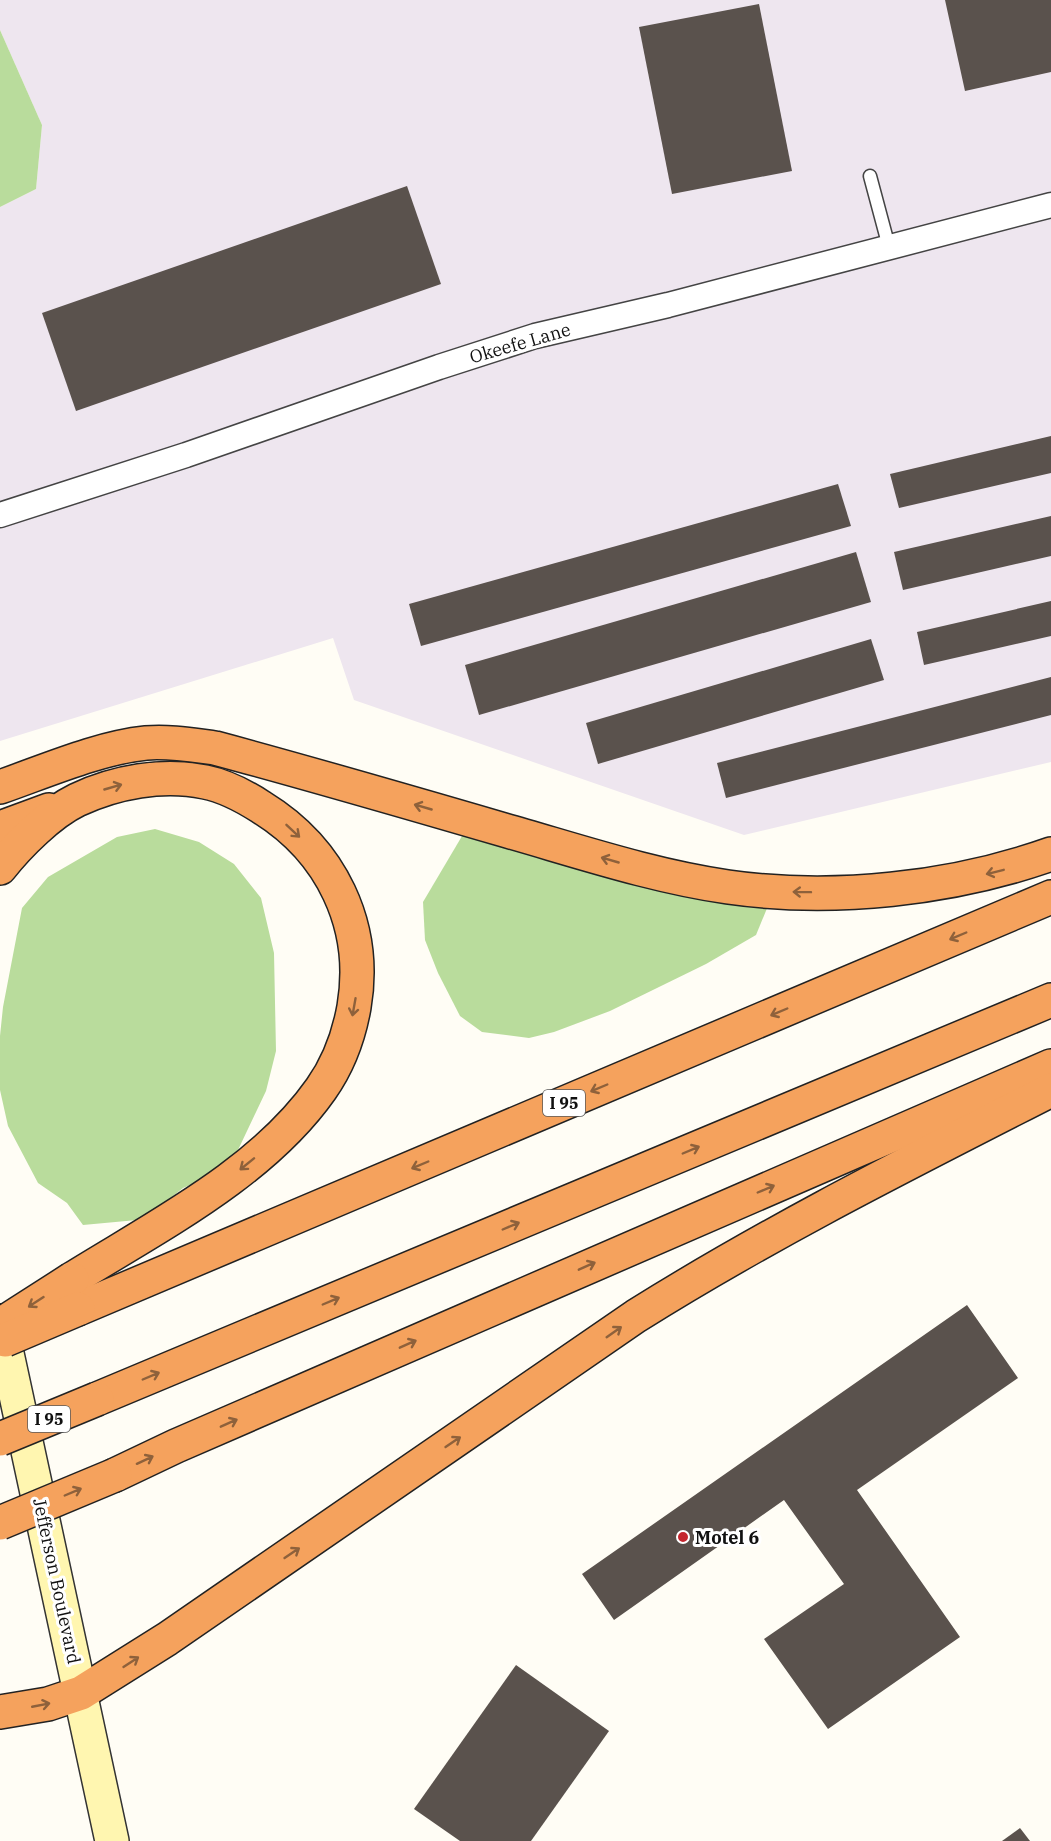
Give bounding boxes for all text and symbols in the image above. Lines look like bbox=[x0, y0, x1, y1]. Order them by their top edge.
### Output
street label: Okeefe Lane bbox=[467, 318, 573, 368]
one-way arrow bbox=[104, 781, 123, 792]
one-way arrow bbox=[413, 801, 432, 812]
one-way arrow bbox=[286, 824, 301, 838]
one-way arrow bbox=[601, 854, 620, 865]
one-way arrow bbox=[986, 867, 1005, 879]
one-way arrow bbox=[792, 887, 812, 898]
one-way arrow bbox=[950, 931, 968, 943]
one-way arrow bbox=[348, 997, 359, 1017]
one-way arrow bbox=[770, 1008, 788, 1019]
one-way arrow bbox=[591, 1083, 609, 1095]
road number: I 95 bbox=[543, 1090, 585, 1116]
one-way arrow bbox=[681, 1144, 700, 1155]
one-way arrow bbox=[239, 1158, 255, 1171]
one-way arrow bbox=[411, 1159, 429, 1171]
one-way arrow bbox=[756, 1183, 774, 1194]
one-way arrow bbox=[502, 1220, 520, 1231]
one-way arrow bbox=[577, 1260, 595, 1272]
one-way arrow bbox=[322, 1295, 340, 1306]
one-way arrow bbox=[28, 1296, 45, 1308]
one-way arrow bbox=[605, 1326, 621, 1338]
one-way arrow bbox=[399, 1338, 417, 1349]
one-way arrow bbox=[142, 1370, 160, 1381]
road number: I 95 bbox=[28, 1406, 70, 1432]
one-way arrow bbox=[220, 1416, 238, 1428]
one-way arrow bbox=[444, 1436, 461, 1448]
one-way arrow bbox=[136, 1454, 154, 1466]
one-way arrow bbox=[64, 1486, 82, 1497]
street label: Jefferson Boulevard bbox=[28, 1496, 86, 1666]
place label: Motel 6 bbox=[695, 1526, 760, 1549]
marker: Motel 6 bbox=[676, 1530, 690, 1544]
one-way arrow bbox=[284, 1547, 300, 1559]
one-way arrow bbox=[122, 1656, 139, 1668]
one-way arrow bbox=[31, 1699, 51, 1710]

